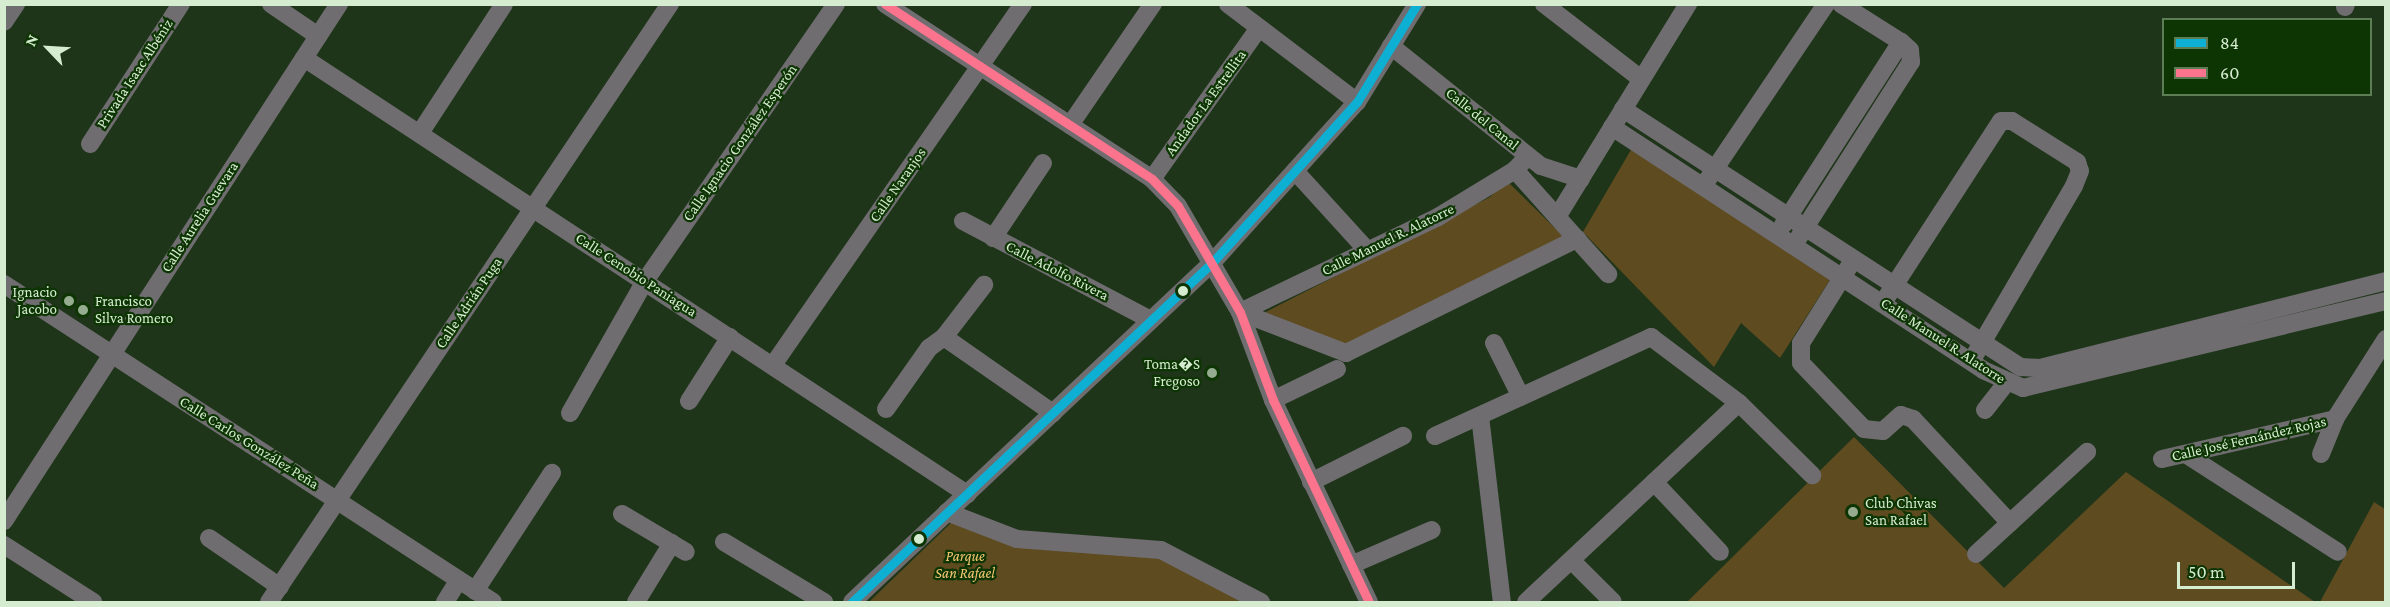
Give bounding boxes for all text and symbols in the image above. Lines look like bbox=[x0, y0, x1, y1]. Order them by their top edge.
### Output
street label: Privada Isaac Albéniz bbox=[93, 16, 177, 132]
north arrow bbox=[18, 18, 78, 78]
legend bbox=[2162, 18, 2372, 96]
text: N bbox=[21, 32, 41, 49]
text: 84 bbox=[2220, 33, 2239, 53]
street label: Andador La Estrellita bbox=[1162, 47, 1250, 159]
street label: Calle Ignacio González Esperón bbox=[679, 61, 801, 225]
text: 60 bbox=[2220, 63, 2239, 83]
street label: Calle del Canal bbox=[1442, 84, 1522, 154]
street label: Calle Naranjos bbox=[866, 144, 930, 226]
street label: Calle Aurelia Guevara bbox=[158, 158, 242, 276]
street label: Calle Manuel R. Alatorre bbox=[1319, 200, 1457, 280]
street label: Calle Cenobio Paniagua bbox=[572, 229, 700, 321]
street label: Calle Adolfo Rivera bbox=[1003, 237, 1111, 305]
street label: Calle Adrián Puga bbox=[432, 254, 506, 352]
place label: Ignacio Jacobo bbox=[13, 283, 57, 318]
unlabelled marker bbox=[1177, 285, 1189, 297]
place label: Francisco Silva Romero bbox=[95, 292, 173, 327]
marker: Ignacio Jacobo bbox=[62, 294, 76, 308]
street label: Calle Manuel R. Alatorre bbox=[1877, 294, 2009, 388]
marker: Francisco Silva Romero bbox=[76, 303, 90, 317]
place label: Toma�S Fregoso bbox=[1144, 355, 1200, 390]
marker: Toma�S Fregoso bbox=[1205, 366, 1219, 380]
street label: Calle Carlos González Peña bbox=[176, 393, 322, 493]
street label: Calle José Fernández Rojas bbox=[2170, 412, 2328, 466]
place label: Club Chivas San Rafael bbox=[1865, 494, 1937, 529]
marker: Club Chivas San Rafael bbox=[1846, 505, 1860, 519]
unlabelled marker bbox=[913, 533, 925, 545]
park label: Parque San Rafael bbox=[935, 547, 995, 582]
scale bar bbox=[2180, 550, 2298, 588]
text: 50 m bbox=[2188, 562, 2225, 582]

